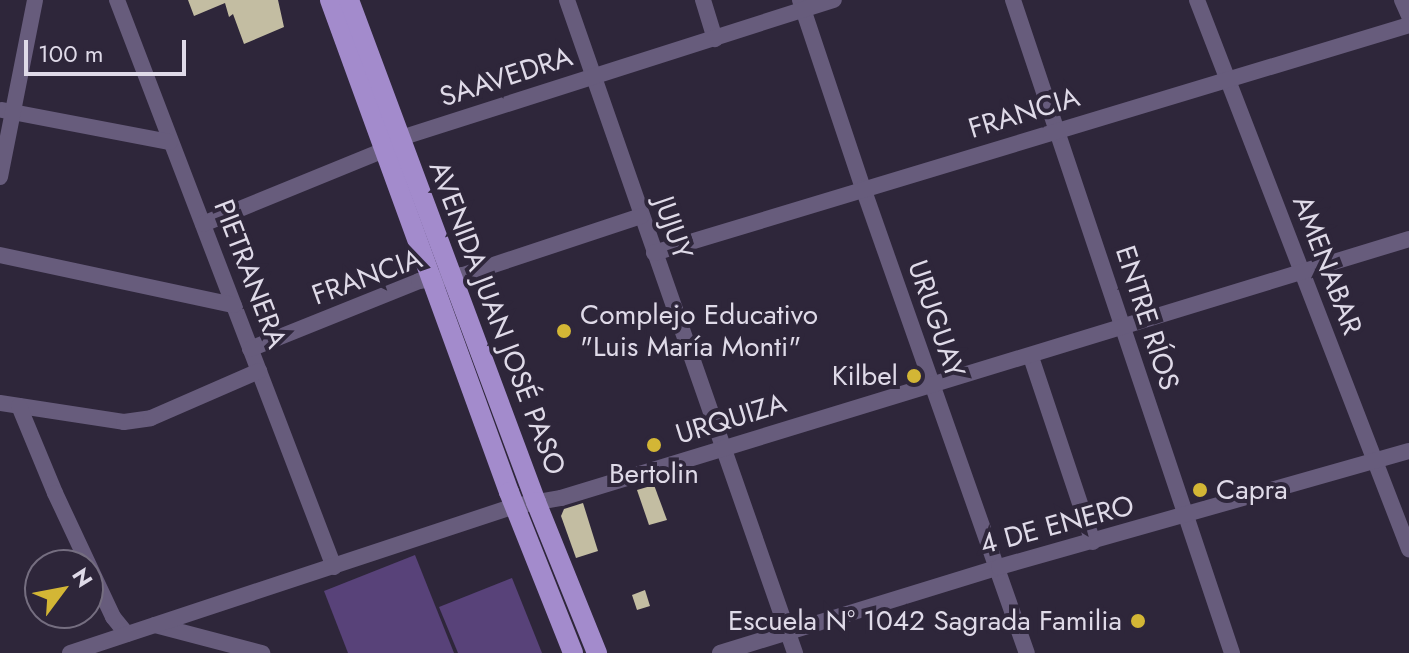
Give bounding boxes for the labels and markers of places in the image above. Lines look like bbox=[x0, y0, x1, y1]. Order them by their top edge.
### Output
place label: Complejo Educativo "Luis María Monti" bbox=[580, 298, 818, 364]
marker: Complejo Educativo "Luis María Monti" bbox=[555, 322, 573, 340]
place label: Kilbel bbox=[832, 359, 898, 393]
marker: Kilbel bbox=[905, 367, 923, 385]
marker: Bertolin bbox=[645, 436, 663, 454]
place label: Bertolin bbox=[609, 457, 699, 491]
place label: Capra bbox=[1216, 473, 1288, 507]
marker: Capra bbox=[1191, 481, 1209, 499]
place label: Escuela Nº 1042 Sagrada Familia bbox=[728, 604, 1122, 638]
marker: Escuela Nº 1042 Sagrada Familia bbox=[1129, 612, 1147, 630]

